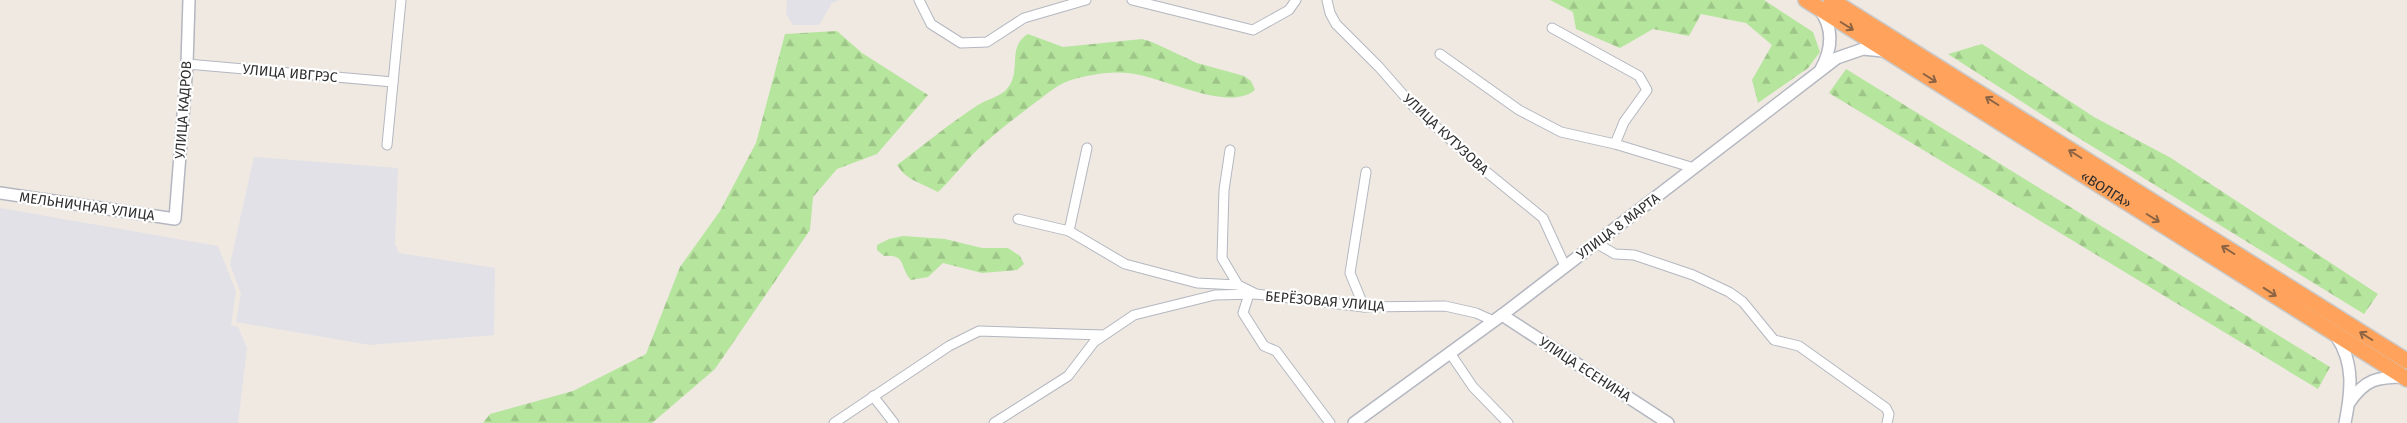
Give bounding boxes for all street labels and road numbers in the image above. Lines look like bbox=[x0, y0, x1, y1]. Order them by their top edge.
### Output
street label: УЛИЦА КАДРОВ bbox=[172, 60, 195, 160]
street label: УЛИЦА ИВГРЭС bbox=[242, 61, 338, 86]
street label: УЛИЦА КУТУЗОВА bbox=[1399, 90, 1492, 178]
street label: «ВОЛГА» bbox=[2077, 167, 2135, 212]
street label: МЕЛЬНИЧНАЯ УЛИЦА bbox=[18, 189, 156, 224]
street label: УЛИЦА 8 МАРТА bbox=[1573, 190, 1663, 263]
street label: БЕРЁЗОВАЯ УЛИЦА bbox=[1264, 288, 1385, 315]
street label: УЛИЦА ЕСЕНИНА bbox=[1536, 333, 1634, 406]

